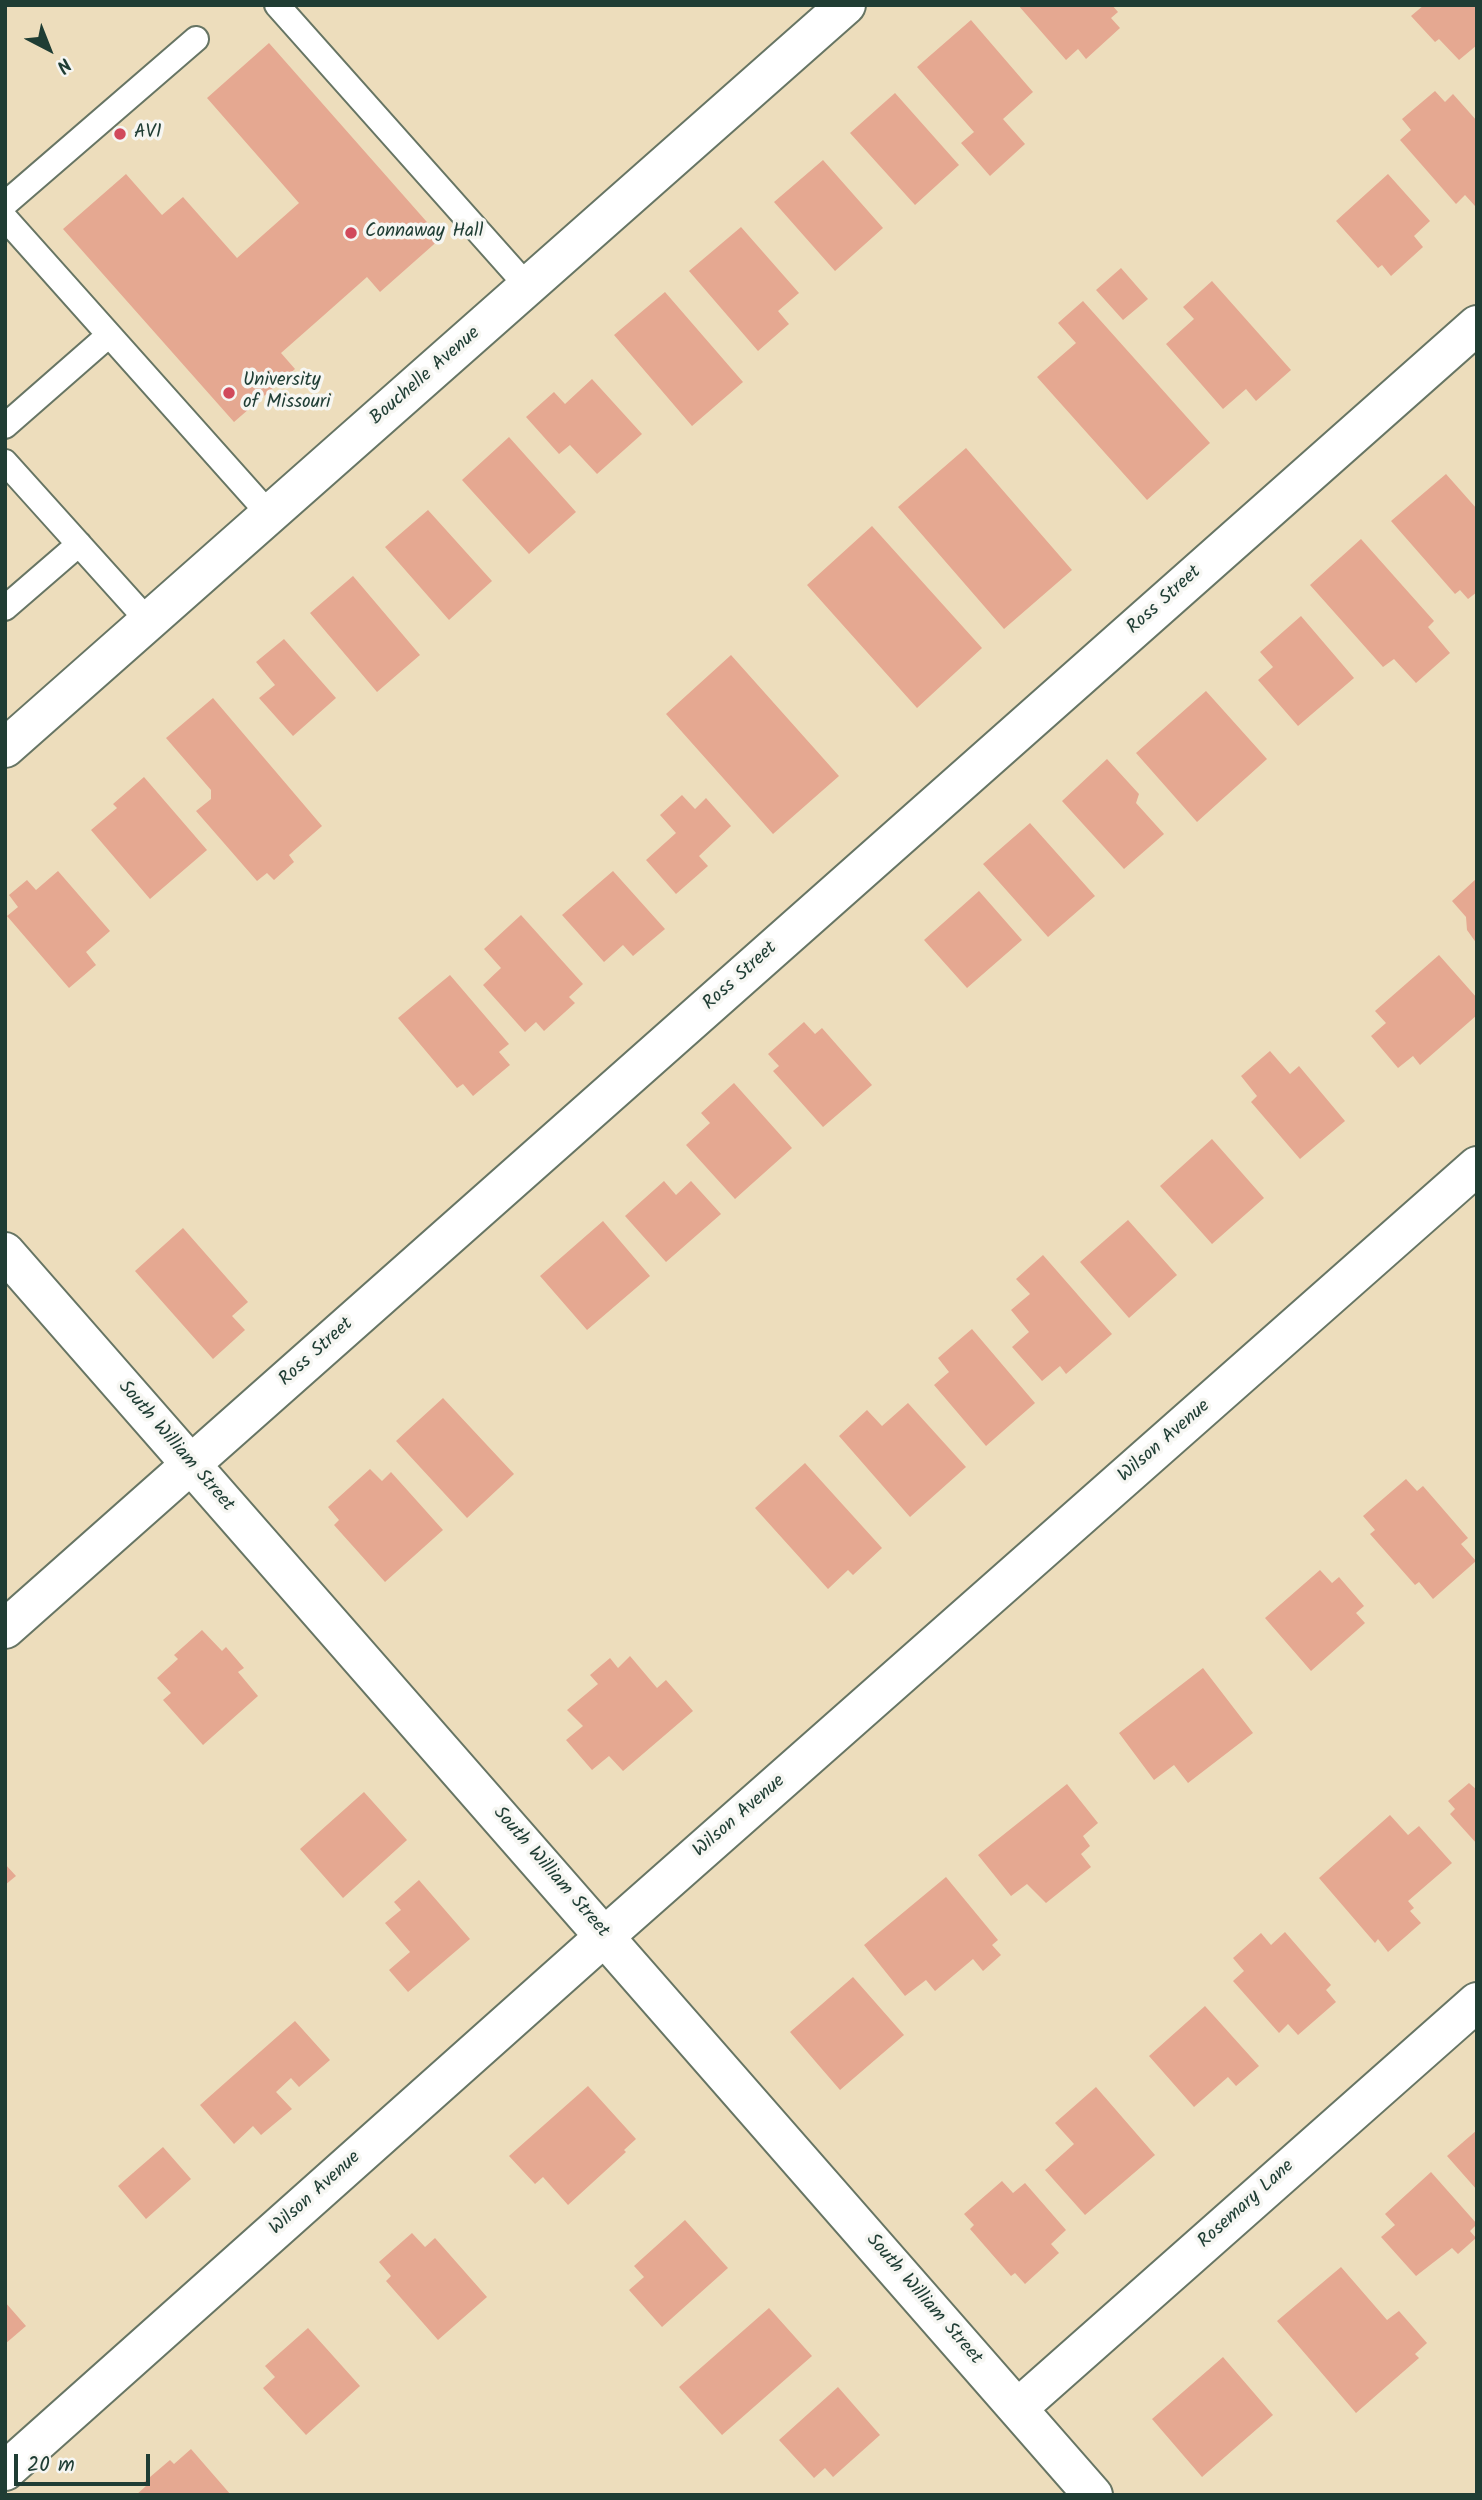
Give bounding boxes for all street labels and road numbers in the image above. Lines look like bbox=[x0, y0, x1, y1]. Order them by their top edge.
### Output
street label: Bouchelle Avenue bbox=[366, 323, 486, 431]
street label: Ross Street bbox=[1123, 562, 1207, 640]
street label: Ross Street bbox=[699, 938, 783, 1016]
street label: Ross Street bbox=[275, 1314, 359, 1392]
street label: South William Street bbox=[112, 1377, 238, 1517]
street label: Wilson Avenue bbox=[1114, 1396, 1216, 1488]
street label: Wilson Avenue bbox=[689, 1771, 791, 1863]
street label: South William Street bbox=[487, 1803, 613, 1943]
street label: Wilson Avenue bbox=[266, 2147, 366, 2241]
street label: Rosemary Lane bbox=[1194, 2156, 1300, 2254]
street label: South William Street bbox=[860, 2230, 986, 2370]

